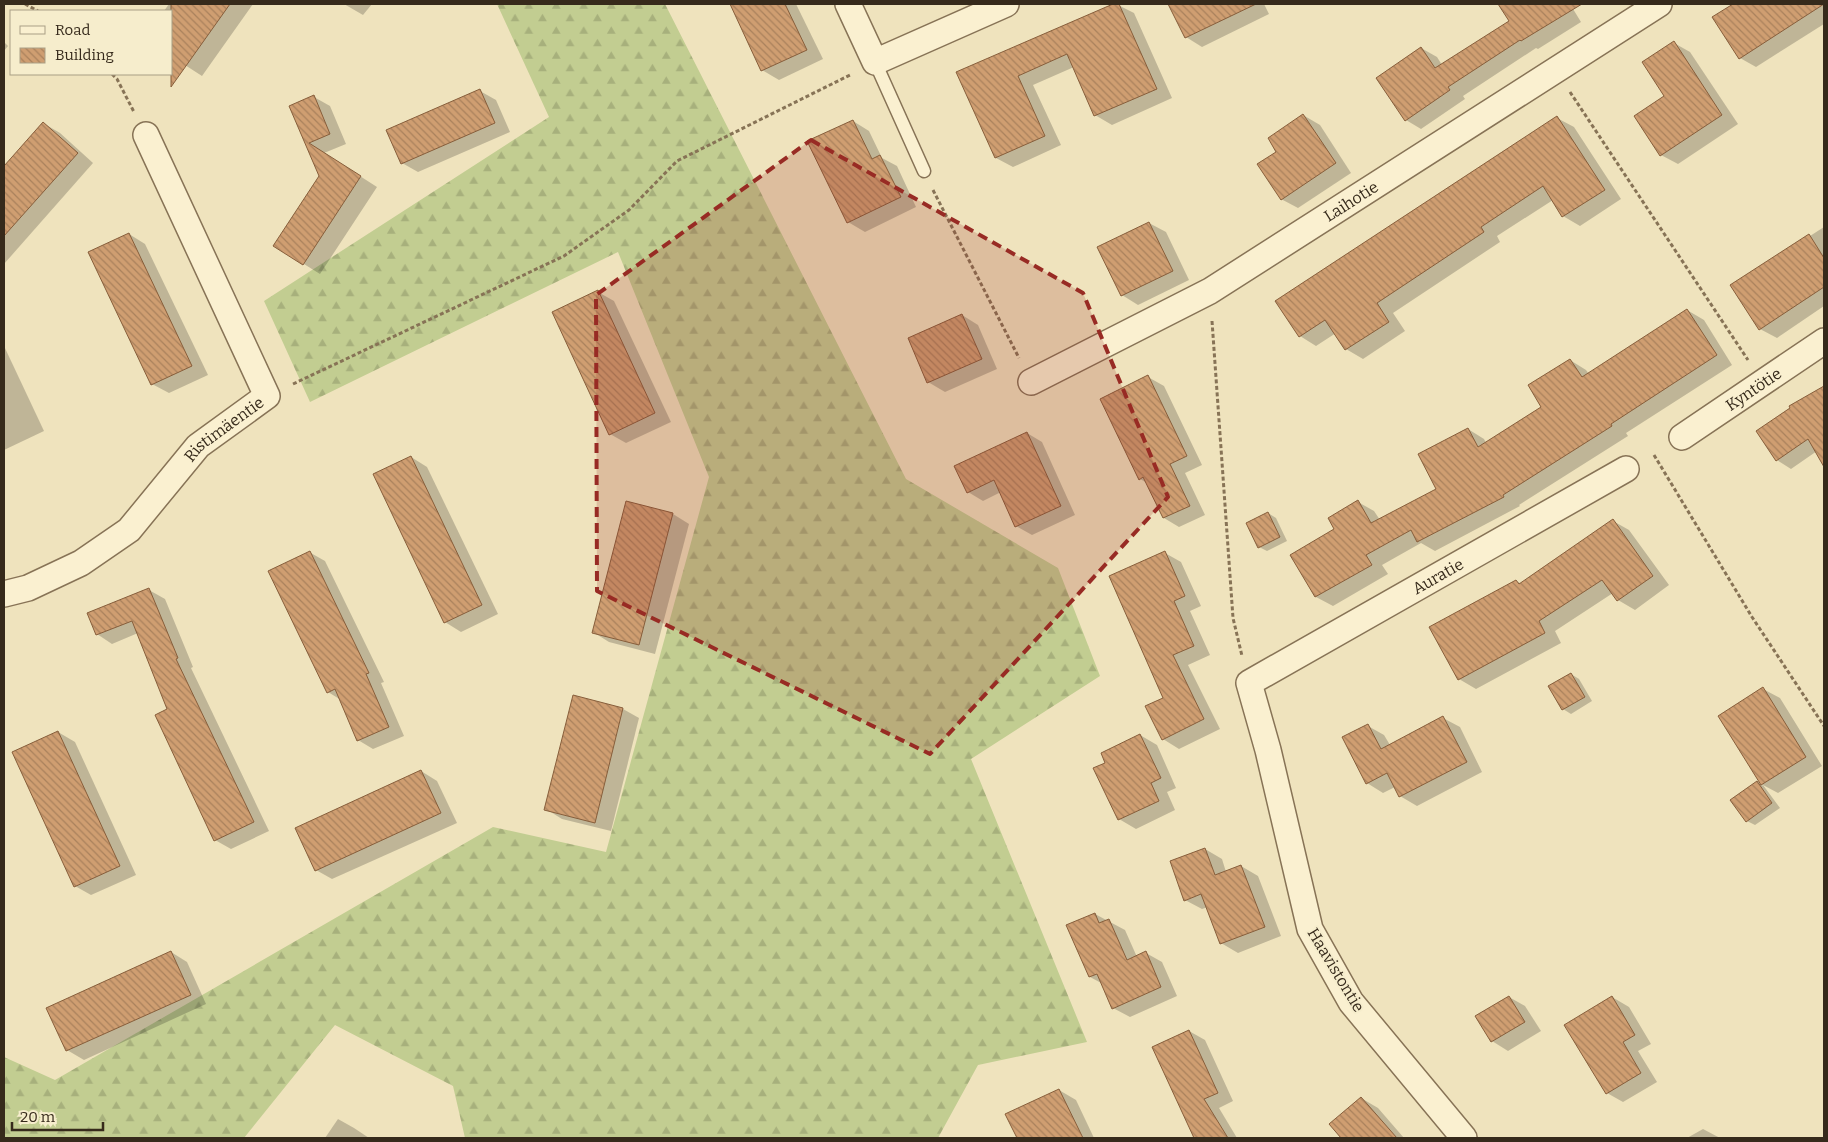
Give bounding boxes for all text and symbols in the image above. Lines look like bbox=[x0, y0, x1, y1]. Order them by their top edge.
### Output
legend bbox=[10, 10, 172, 75]
text: Road bbox=[55, 21, 90, 39]
text: Building bbox=[55, 46, 114, 64]
street label: Laihotie bbox=[1320, 177, 1382, 225]
street label: Kyntötie bbox=[1722, 363, 1785, 414]
street label: Ristimäentie bbox=[180, 392, 267, 465]
street label: Auratie bbox=[1409, 554, 1466, 598]
street label: Haavistontie bbox=[1304, 925, 1368, 1015]
scale bar bbox=[12, 1100, 104, 1132]
text: 20 m bbox=[20, 1108, 56, 1126]

